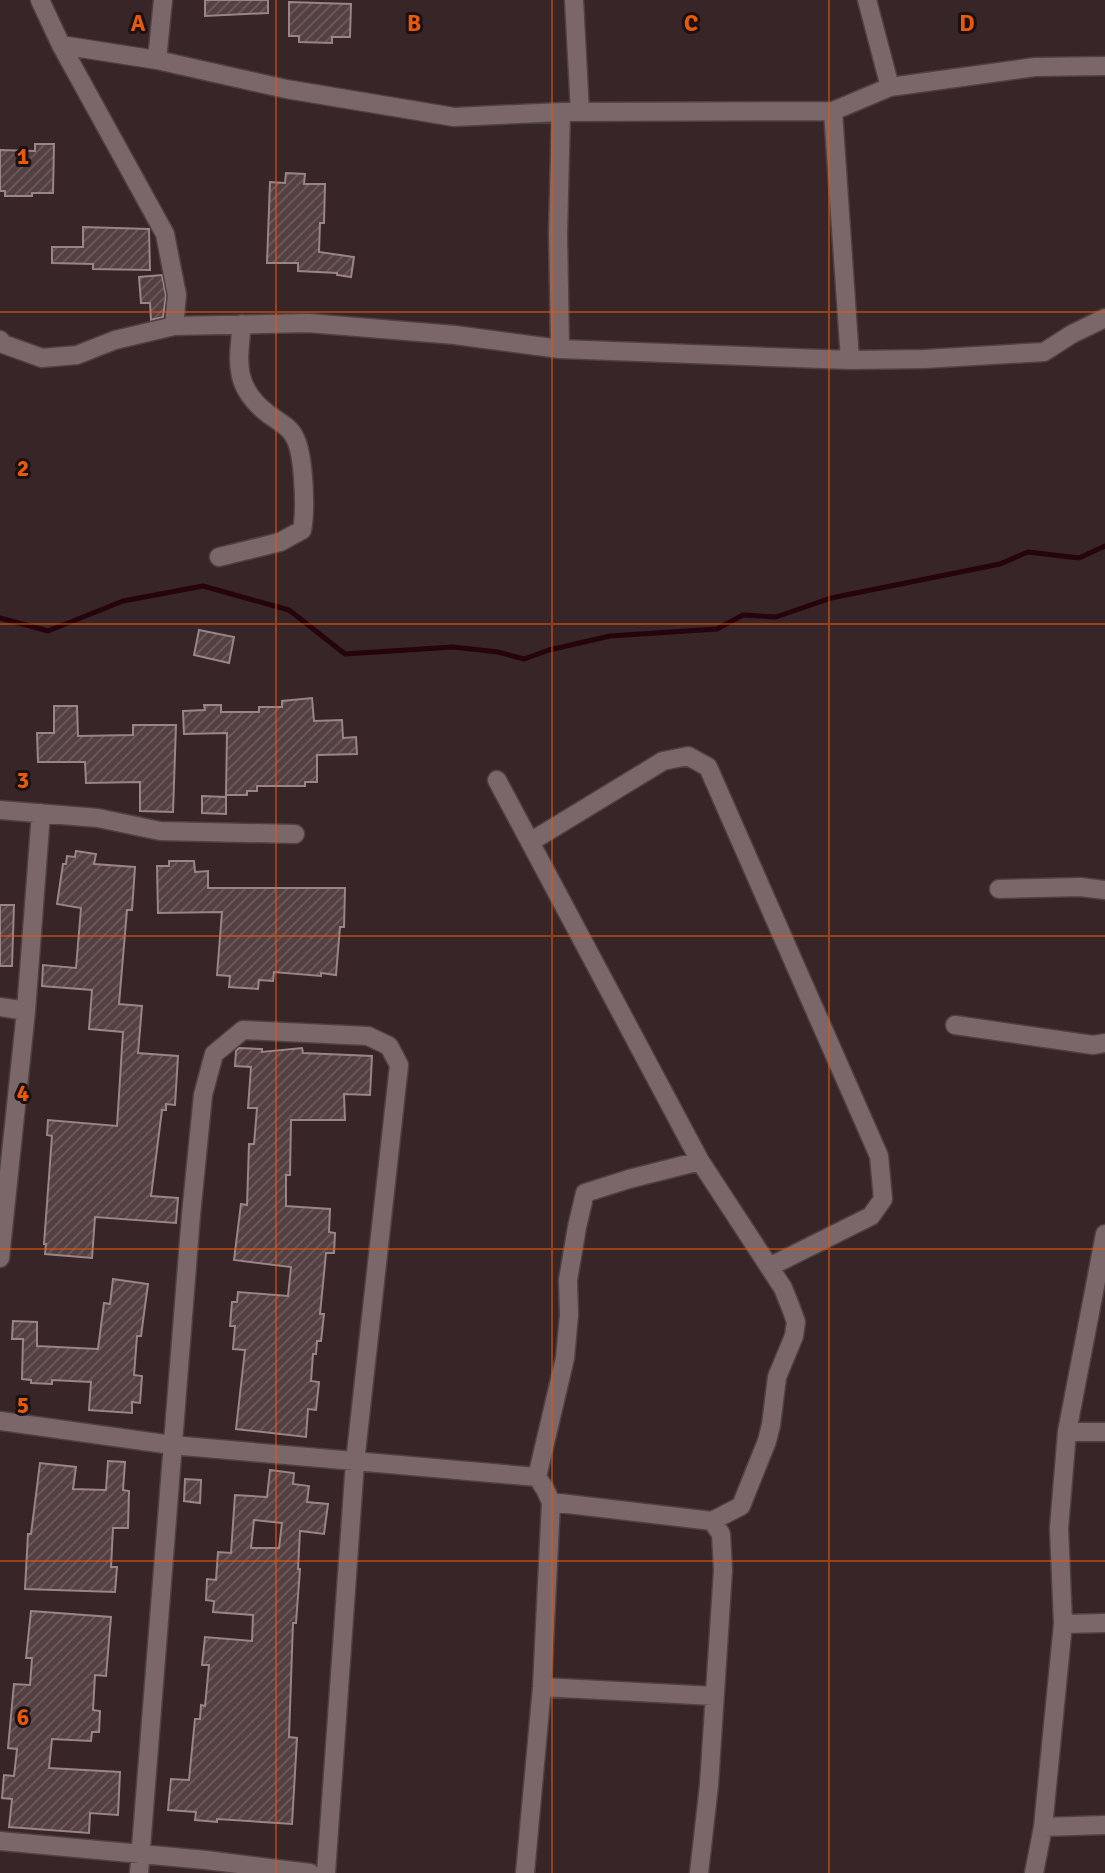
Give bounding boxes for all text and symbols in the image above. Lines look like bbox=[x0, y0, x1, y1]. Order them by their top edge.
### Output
text: A bbox=[131, 9, 146, 38]
text: B bbox=[407, 9, 421, 38]
text: C bbox=[684, 9, 698, 38]
text: D bbox=[959, 9, 975, 38]
text: 1 bbox=[17, 142, 29, 171]
text: 2 bbox=[17, 454, 29, 483]
text: 3 bbox=[17, 766, 29, 795]
text: 4 bbox=[17, 1079, 29, 1108]
text: 5 bbox=[17, 1391, 29, 1420]
text: 6 bbox=[17, 1703, 29, 1732]

